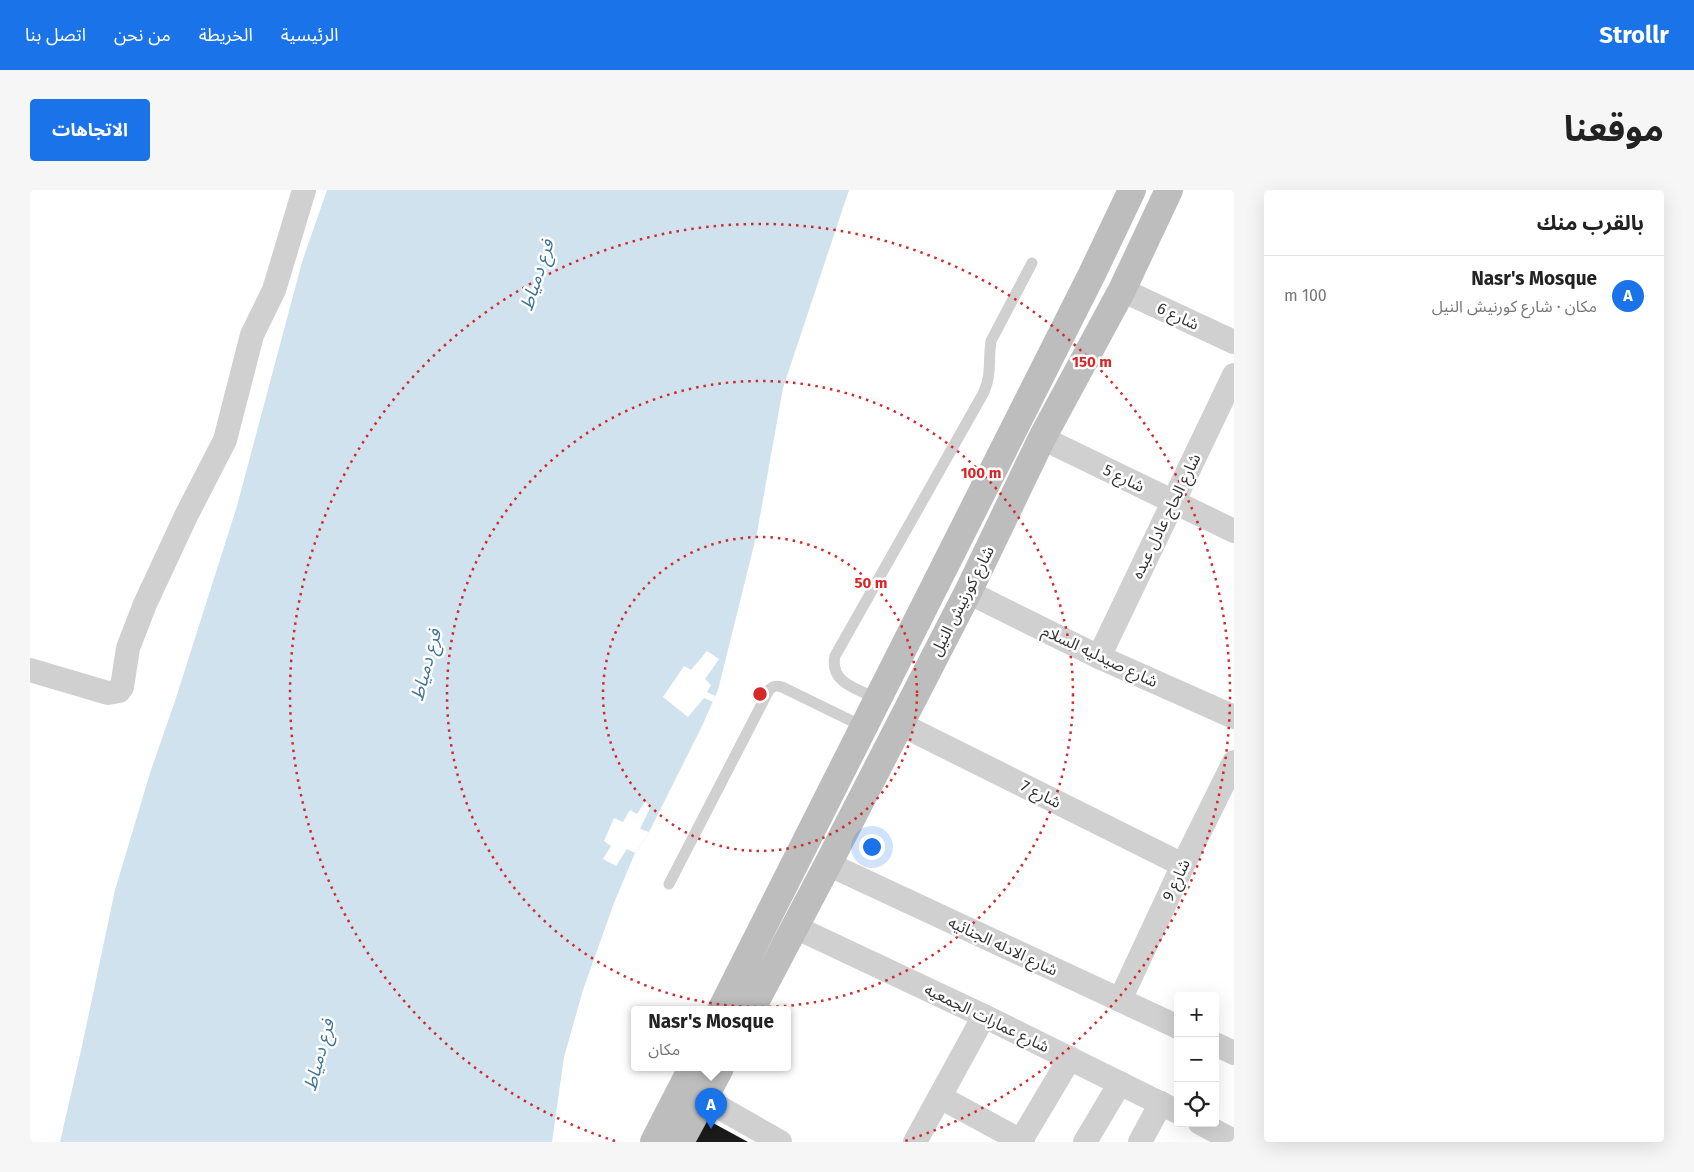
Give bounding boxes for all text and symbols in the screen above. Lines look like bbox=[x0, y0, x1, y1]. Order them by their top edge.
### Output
text: Strollr bbox=[1599, 21, 1669, 49]
text: اتصل بنا bbox=[25, 24, 86, 46]
text: من نحن bbox=[114, 24, 171, 46]
text: الخريطة bbox=[199, 24, 253, 46]
text: الرئيسية bbox=[281, 24, 339, 46]
button: الاتجاهات bbox=[30, 99, 150, 161]
text: موقعنا bbox=[1564, 108, 1664, 150]
text: بالقرب منك bbox=[1537, 210, 1644, 236]
water label: فرع دمياط bbox=[515, 236, 562, 314]
text: Nasr's Mosque bbox=[1471, 267, 1597, 290]
text: 100 m bbox=[1284, 286, 1327, 305]
text: A bbox=[1623, 286, 1633, 305]
text: مكان · شارع كورنيش النيل bbox=[1432, 297, 1597, 316]
street label: شارع 6 bbox=[1153, 298, 1202, 337]
text: 150 m bbox=[1072, 353, 1112, 371]
street label: شارع الحاج عادل عبده bbox=[1127, 450, 1207, 583]
street label: شارع 5 bbox=[1099, 460, 1148, 499]
text: 100 m bbox=[961, 464, 1001, 482]
street label: شارع كورنيش النيل bbox=[926, 543, 1001, 661]
text: 50 m bbox=[854, 574, 888, 592]
street label: شارع صيدليه السلام bbox=[1038, 621, 1161, 694]
water label: فرع دمياط bbox=[406, 626, 449, 704]
centre of rings bbox=[751, 685, 769, 703]
street label: شارع 7 bbox=[1016, 776, 1064, 815]
your location bbox=[859, 834, 885, 860]
street label: شارع 9 bbox=[1158, 856, 1197, 905]
street label: شارع الادله الجنائيه bbox=[944, 912, 1061, 982]
street label: شارع عمارات الجمعيه bbox=[920, 980, 1052, 1059]
map controls bbox=[1174, 992, 1219, 1127]
button: + bbox=[1174, 992, 1219, 1037]
popup bbox=[631, 1006, 791, 1071]
text: Nasr's Mosque bbox=[648, 1010, 774, 1033]
water label: فرع دمياط bbox=[299, 1016, 342, 1094]
button: − bbox=[1174, 1037, 1219, 1082]
text: مكان bbox=[648, 1040, 680, 1059]
button: locate bbox=[1174, 1082, 1219, 1127]
pin: A bbox=[695, 1088, 727, 1129]

